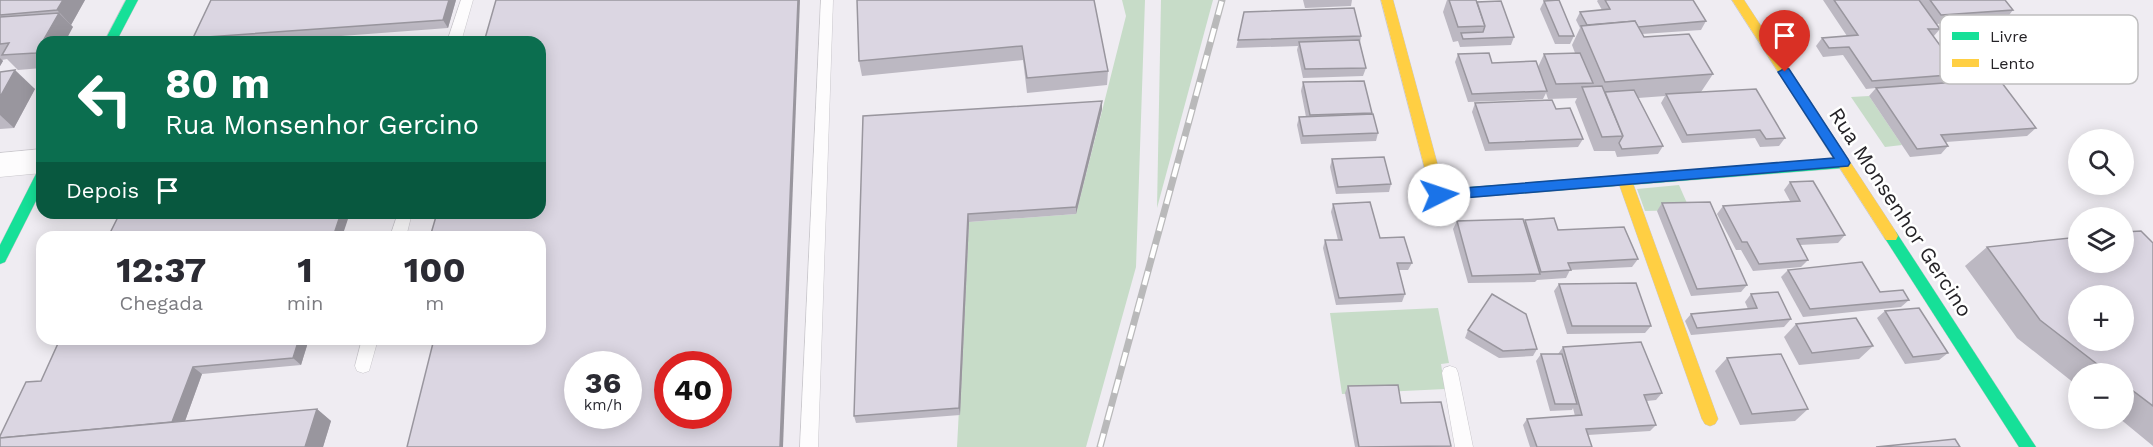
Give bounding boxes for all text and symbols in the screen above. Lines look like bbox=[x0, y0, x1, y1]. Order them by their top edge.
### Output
pin bbox=[1759, 10, 1810, 72]
legend bbox=[1940, 15, 2138, 84]
icon: arrive bbox=[1768, 19, 1801, 52]
text: Livre bbox=[1990, 27, 2028, 46]
text: Lento bbox=[1990, 54, 2035, 73]
text: 80 m bbox=[165, 59, 270, 108]
icon: left bbox=[66, 60, 144, 138]
street label: Rua Monsenhor Gercino bbox=[1824, 103, 1978, 321]
text: Rua Monsenhor Gercino bbox=[165, 109, 479, 141]
map controls bbox=[2068, 129, 2134, 429]
button: search bbox=[2068, 129, 2134, 195]
position arrow bbox=[1407, 163, 1471, 227]
icon: arrive bbox=[151, 174, 184, 207]
text: Depois bbox=[66, 178, 139, 203]
button: layers bbox=[2068, 207, 2134, 273]
text: 12:37 bbox=[116, 249, 206, 291]
text: 1 bbox=[297, 249, 313, 291]
text: 100 bbox=[404, 249, 466, 291]
button: + bbox=[2068, 285, 2134, 351]
text: Chegada bbox=[120, 291, 203, 315]
text: min bbox=[287, 291, 323, 315]
text: m bbox=[425, 291, 444, 315]
speed limit sign: 40 bbox=[654, 351, 732, 429]
button: − bbox=[2068, 363, 2134, 429]
text: 36 bbox=[585, 365, 621, 400]
text: km/h bbox=[584, 396, 622, 414]

